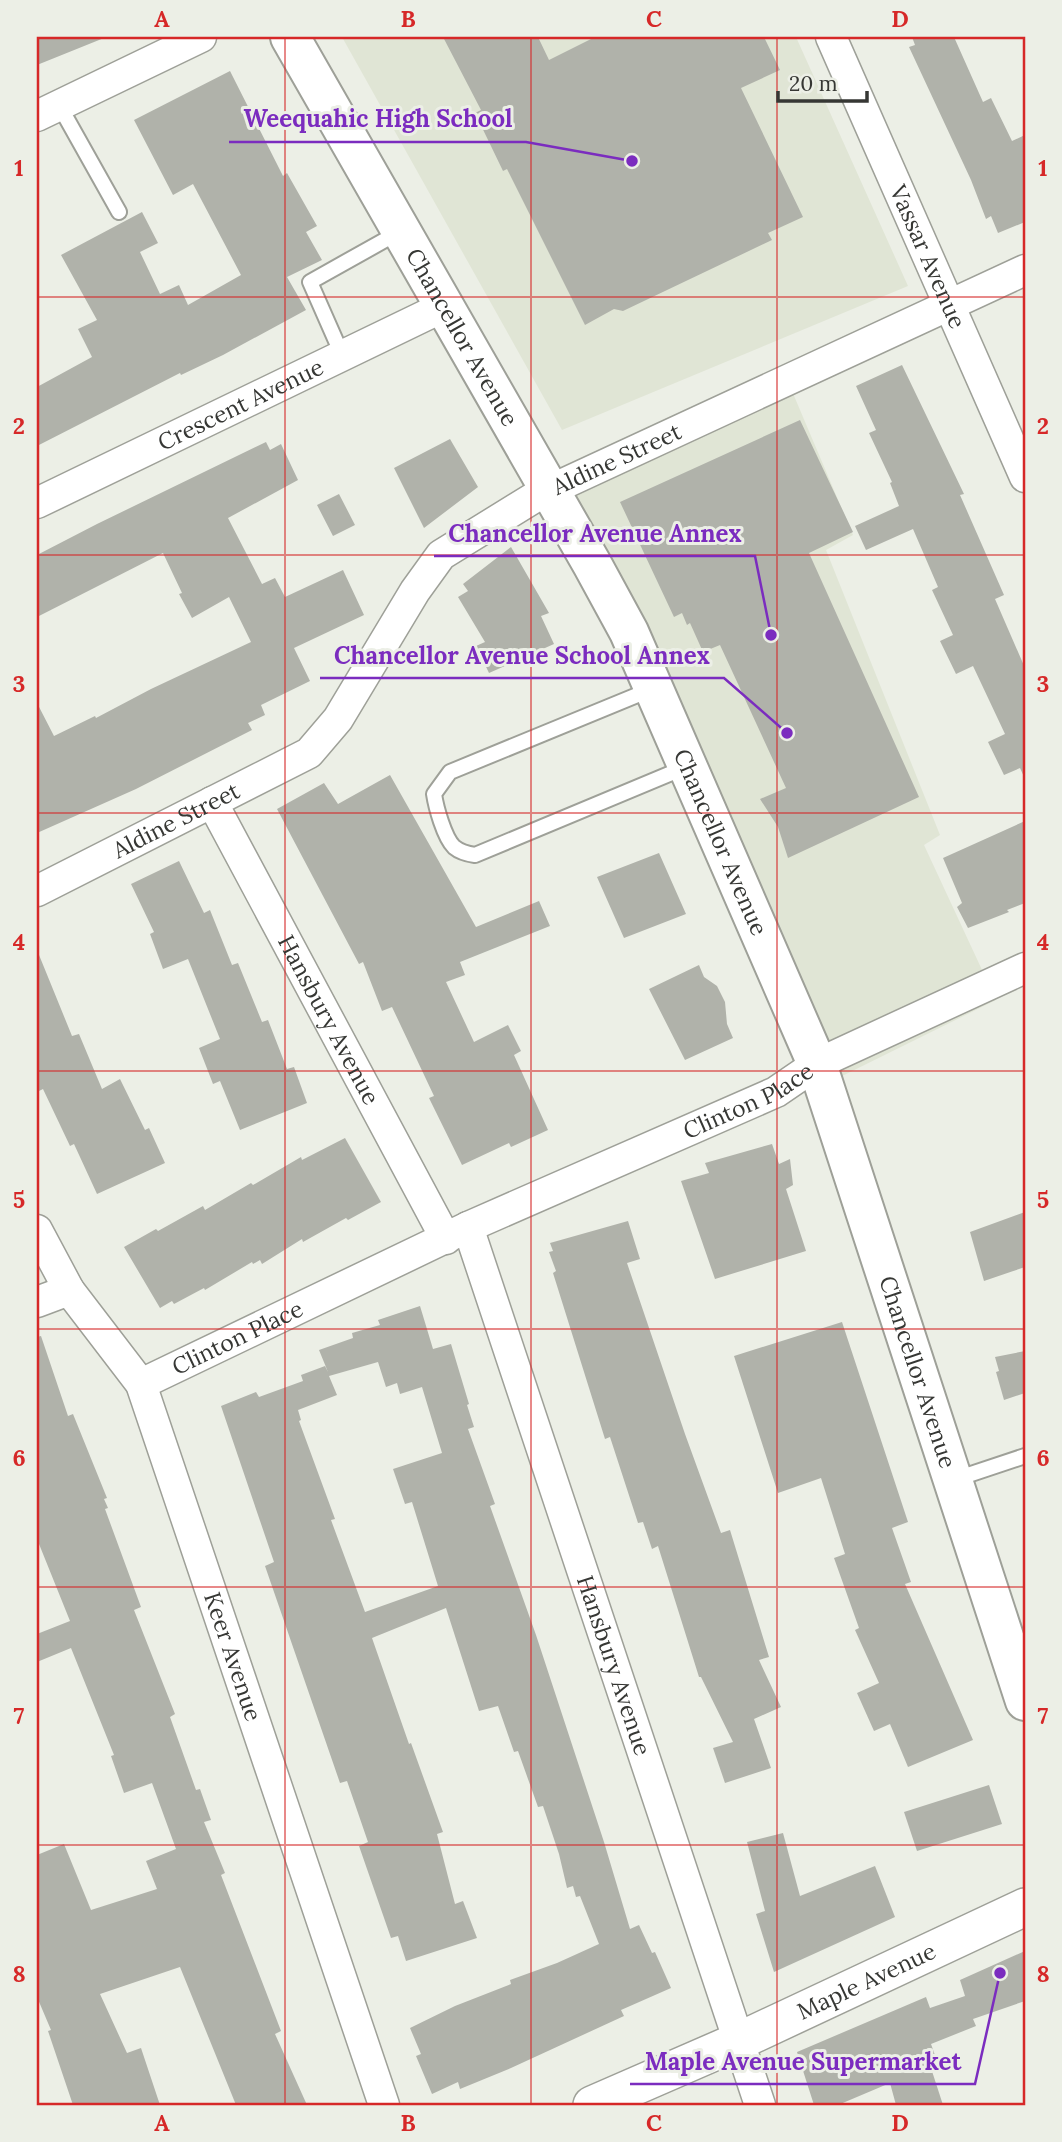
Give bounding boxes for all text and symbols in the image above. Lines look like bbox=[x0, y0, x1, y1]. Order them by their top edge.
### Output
text: A bbox=[154, 4, 170, 33]
text: B bbox=[400, 4, 416, 33]
text: C bbox=[646, 4, 662, 33]
text: D bbox=[891, 4, 909, 33]
scale bar bbox=[778, 60, 868, 104]
text: 20 m bbox=[789, 70, 838, 97]
callout: Weequahic High School bbox=[229, 97, 526, 142]
text: Weequahic High School bbox=[244, 103, 512, 134]
text: 1 bbox=[14, 153, 24, 182]
text: 1 bbox=[1038, 153, 1048, 182]
street label: Vassar Avenue bbox=[884, 179, 973, 333]
street label: Chancellor Avenue bbox=[400, 243, 525, 431]
street label: Crescent Avenue bbox=[153, 352, 328, 457]
text: 2 bbox=[13, 411, 25, 440]
text: 2 bbox=[1037, 411, 1049, 440]
street label: Aldine Street bbox=[547, 416, 686, 501]
callout: Chancellor Avenue Annex bbox=[434, 511, 755, 556]
text: Chancellor Avenue Annex bbox=[448, 518, 742, 549]
callout: Chancellor Avenue School Annex bbox=[320, 633, 724, 678]
text: Chancellor Avenue School Annex bbox=[334, 640, 710, 671]
text: 3 bbox=[13, 669, 25, 698]
text: 3 bbox=[1037, 669, 1049, 698]
street label: Chancellor Avenue bbox=[668, 744, 774, 940]
street label: Aldine Street bbox=[107, 776, 244, 865]
text: 4 bbox=[13, 927, 25, 956]
text: 4 bbox=[1037, 927, 1049, 956]
street label: Hansbury Avenue bbox=[272, 930, 386, 1109]
street label: Clinton Place bbox=[679, 1056, 818, 1145]
text: 5 bbox=[13, 1185, 25, 1214]
text: 5 bbox=[1037, 1185, 1049, 1214]
street label: Chancellor Avenue bbox=[873, 1272, 963, 1472]
street label: Clinton Place bbox=[167, 1294, 307, 1381]
text: 6 bbox=[12, 1443, 26, 1472]
text: 6 bbox=[1036, 1443, 1050, 1472]
street label: Hansbury Avenue bbox=[571, 1571, 658, 1759]
street label: Keer Avenue bbox=[198, 1588, 269, 1725]
text: 7 bbox=[14, 1701, 25, 1730]
text: 7 bbox=[1038, 1701, 1049, 1730]
street label: Maple Avenue bbox=[792, 1936, 940, 2026]
text: 8 bbox=[12, 1959, 26, 1988]
text: 8 bbox=[1036, 1959, 1050, 1988]
callout: Maple Avenue Supermarket bbox=[630, 2039, 975, 2084]
text: Maple Avenue Supermarket bbox=[645, 2046, 962, 2077]
text: A bbox=[154, 2108, 170, 2137]
text: B bbox=[400, 2108, 416, 2137]
text: C bbox=[646, 2108, 662, 2137]
text: D bbox=[891, 2108, 909, 2137]

